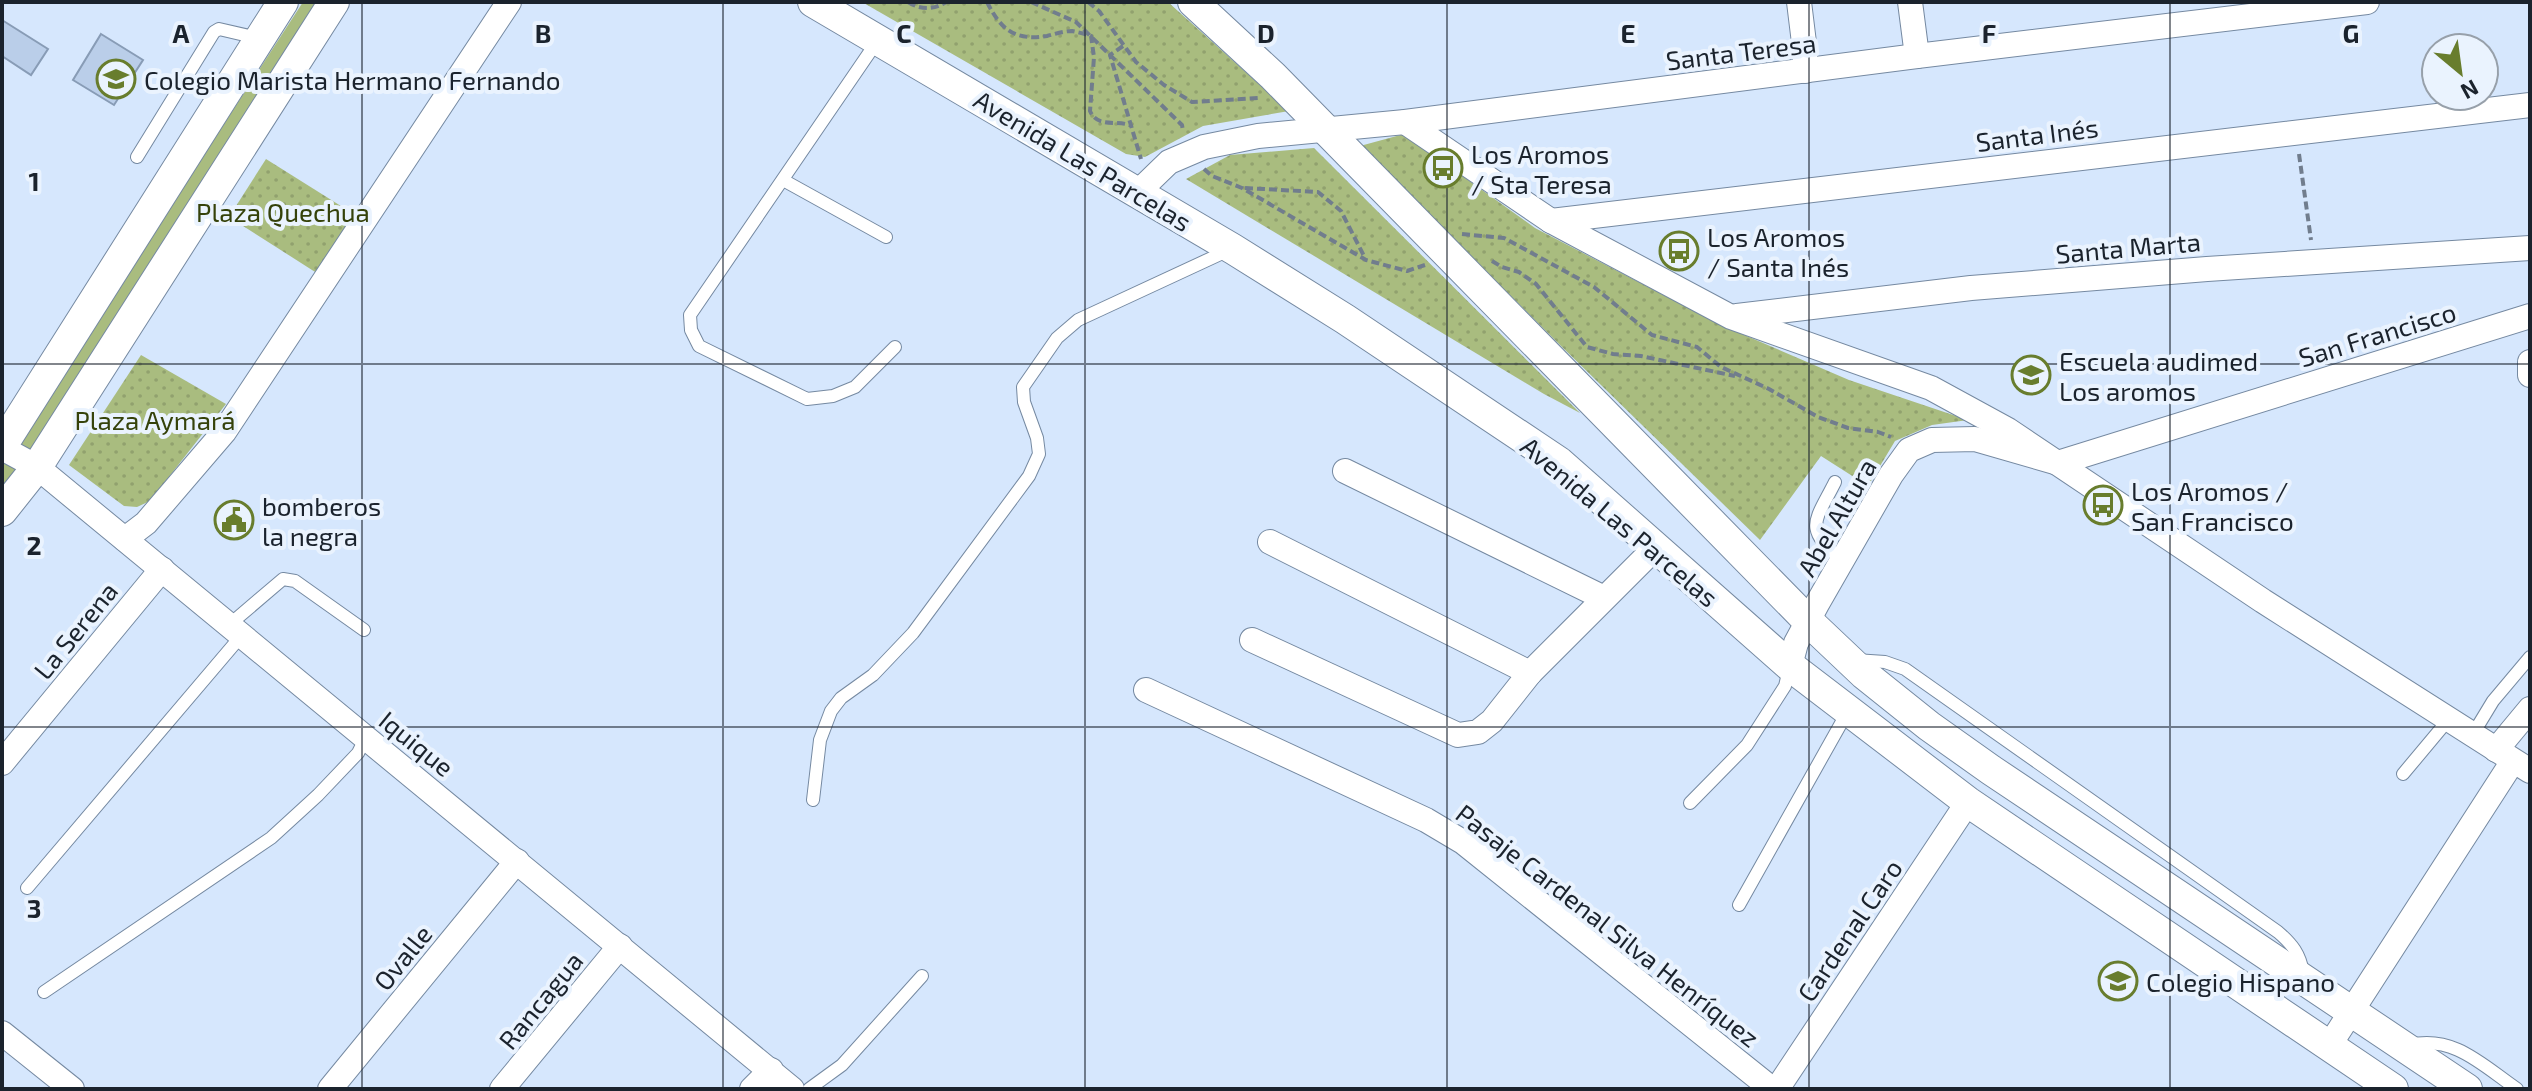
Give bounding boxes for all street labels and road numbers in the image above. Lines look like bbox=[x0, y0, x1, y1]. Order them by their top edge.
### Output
street label: Santa Teresa bbox=[1664, 26, 1818, 76]
street label: Avenida Las Parcelas bbox=[969, 83, 1197, 237]
street label: Santa Inés bbox=[1974, 111, 2100, 157]
street label: Santa Marta bbox=[2054, 225, 2202, 269]
street label: San Francisco bbox=[2295, 295, 2459, 373]
street label: Avenida Las Parcelas bbox=[1515, 430, 1725, 612]
street label: Abel Altura bbox=[1790, 453, 1882, 581]
street label: La Serena bbox=[27, 575, 123, 685]
street label: Iquique bbox=[374, 704, 460, 782]
street label: Pasaje Cardenal Silva Henríquez bbox=[1450, 797, 1766, 1053]
street label: Cardenal Caro bbox=[1790, 853, 1908, 1007]
street label: Ovalle bbox=[366, 918, 438, 996]
street label: Rancagua bbox=[491, 945, 589, 1055]

